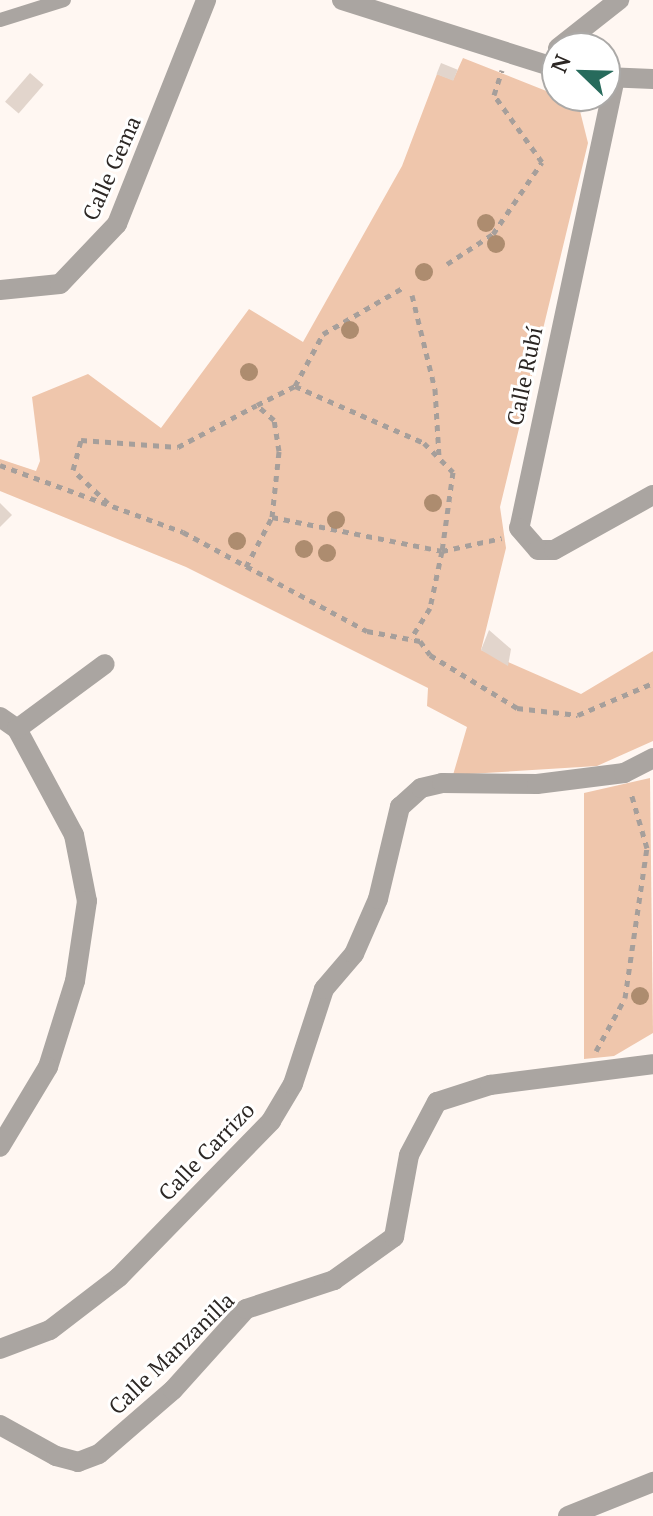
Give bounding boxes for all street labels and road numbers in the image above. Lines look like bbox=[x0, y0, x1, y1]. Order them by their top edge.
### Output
street label: Calle Gema bbox=[76, 112, 146, 224]
street label: Calle Rubí bbox=[501, 324, 547, 428]
street label: Calle Carrizo bbox=[153, 1096, 259, 1206]
street label: Calle Manzanilla bbox=[103, 1287, 239, 1419]

